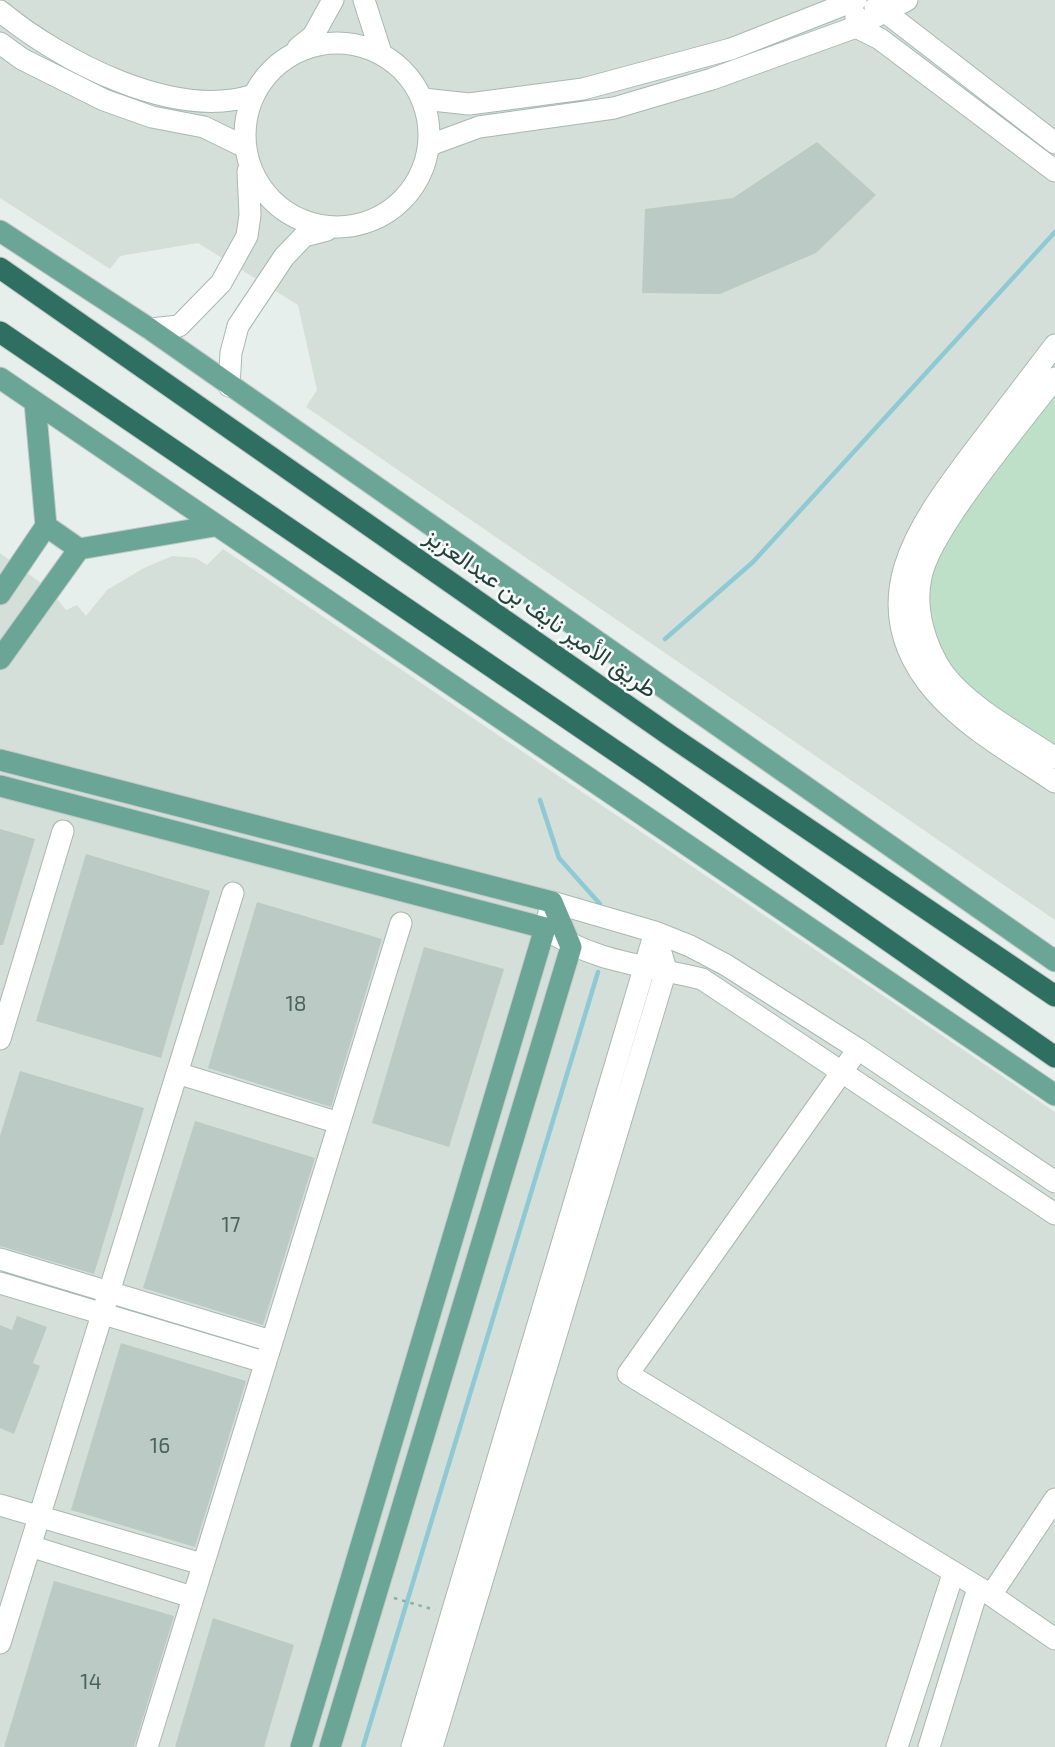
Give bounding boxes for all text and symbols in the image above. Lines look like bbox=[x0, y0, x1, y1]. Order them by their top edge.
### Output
street label: طريق الأمير نايف بن عبدالعزيز bbox=[419, 522, 663, 704]
house number: 18 bbox=[285, 991, 307, 1017]
house number: 17 bbox=[221, 1212, 241, 1238]
house number: 16 bbox=[150, 1433, 170, 1459]
house number: 14 bbox=[80, 1669, 102, 1695]

